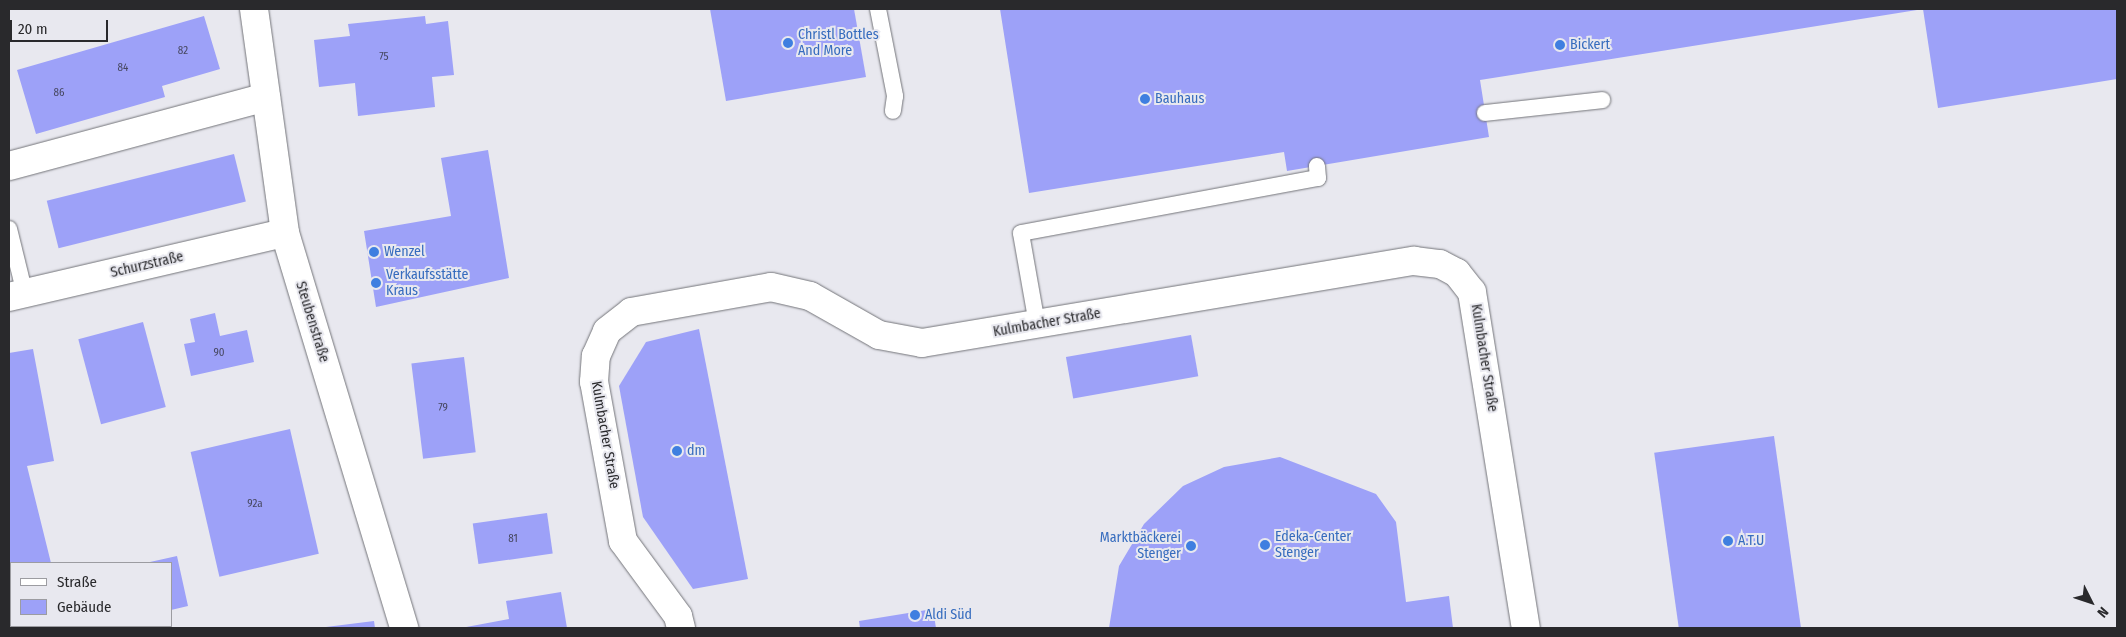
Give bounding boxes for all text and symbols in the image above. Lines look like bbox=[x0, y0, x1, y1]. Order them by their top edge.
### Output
scale bar bbox=[12, 10, 110, 42]
text: 20 m bbox=[18, 20, 48, 38]
place label: Christl Bottles And More bbox=[798, 27, 879, 59]
marker: Christl Bottles And More bbox=[782, 37, 794, 49]
place label: Bickert bbox=[1570, 37, 1610, 53]
marker: Bickert bbox=[1554, 39, 1566, 51]
house number: 82 bbox=[178, 44, 188, 58]
house number: 75 bbox=[379, 50, 389, 64]
house number: 84 bbox=[118, 61, 128, 75]
house number: 86 bbox=[54, 86, 64, 100]
place label: Bauhaus bbox=[1155, 91, 1204, 107]
marker: Bauhaus bbox=[1139, 93, 1151, 105]
place label: Wenzel bbox=[384, 244, 425, 260]
marker: Wenzel bbox=[368, 246, 380, 258]
street label: Schurzstraße bbox=[109, 248, 185, 282]
place label: Verkaufsstätte Kraus bbox=[386, 267, 468, 300]
marker: Verkaufsstätte Kraus bbox=[370, 277, 382, 289]
street label: Steubenstraße bbox=[292, 280, 332, 364]
street label: Kulmbacher Straße bbox=[1467, 303, 1501, 413]
street label: Kulmbacher Straße bbox=[992, 305, 1102, 341]
house number: 90 bbox=[213, 346, 225, 360]
street label: Kulmbacher Straße bbox=[587, 380, 623, 490]
house number: 79 bbox=[438, 401, 448, 415]
place label: dm bbox=[687, 443, 705, 459]
marker: dm bbox=[671, 445, 683, 457]
house number: 92a bbox=[247, 497, 263, 511]
place label: Edeka-Center Stenger bbox=[1275, 529, 1351, 562]
place label: Marktbäckerei Stenger bbox=[1100, 530, 1181, 562]
house number: 81 bbox=[508, 532, 518, 546]
place label: A.T.U bbox=[1738, 533, 1764, 549]
marker: A.T.U bbox=[1722, 535, 1734, 547]
marker: Edeka-Center Stenger bbox=[1259, 539, 1271, 551]
marker: Marktbäckerei Stenger bbox=[1185, 540, 1197, 552]
legend bbox=[10, 562, 172, 627]
text: Straße bbox=[57, 573, 97, 591]
north arrow bbox=[2066, 577, 2116, 627]
text: Gebäude bbox=[57, 598, 112, 616]
text: N bbox=[2094, 603, 2112, 621]
place label: Aldi Süd bbox=[925, 607, 972, 623]
marker: Aldi Süd bbox=[909, 609, 921, 621]

